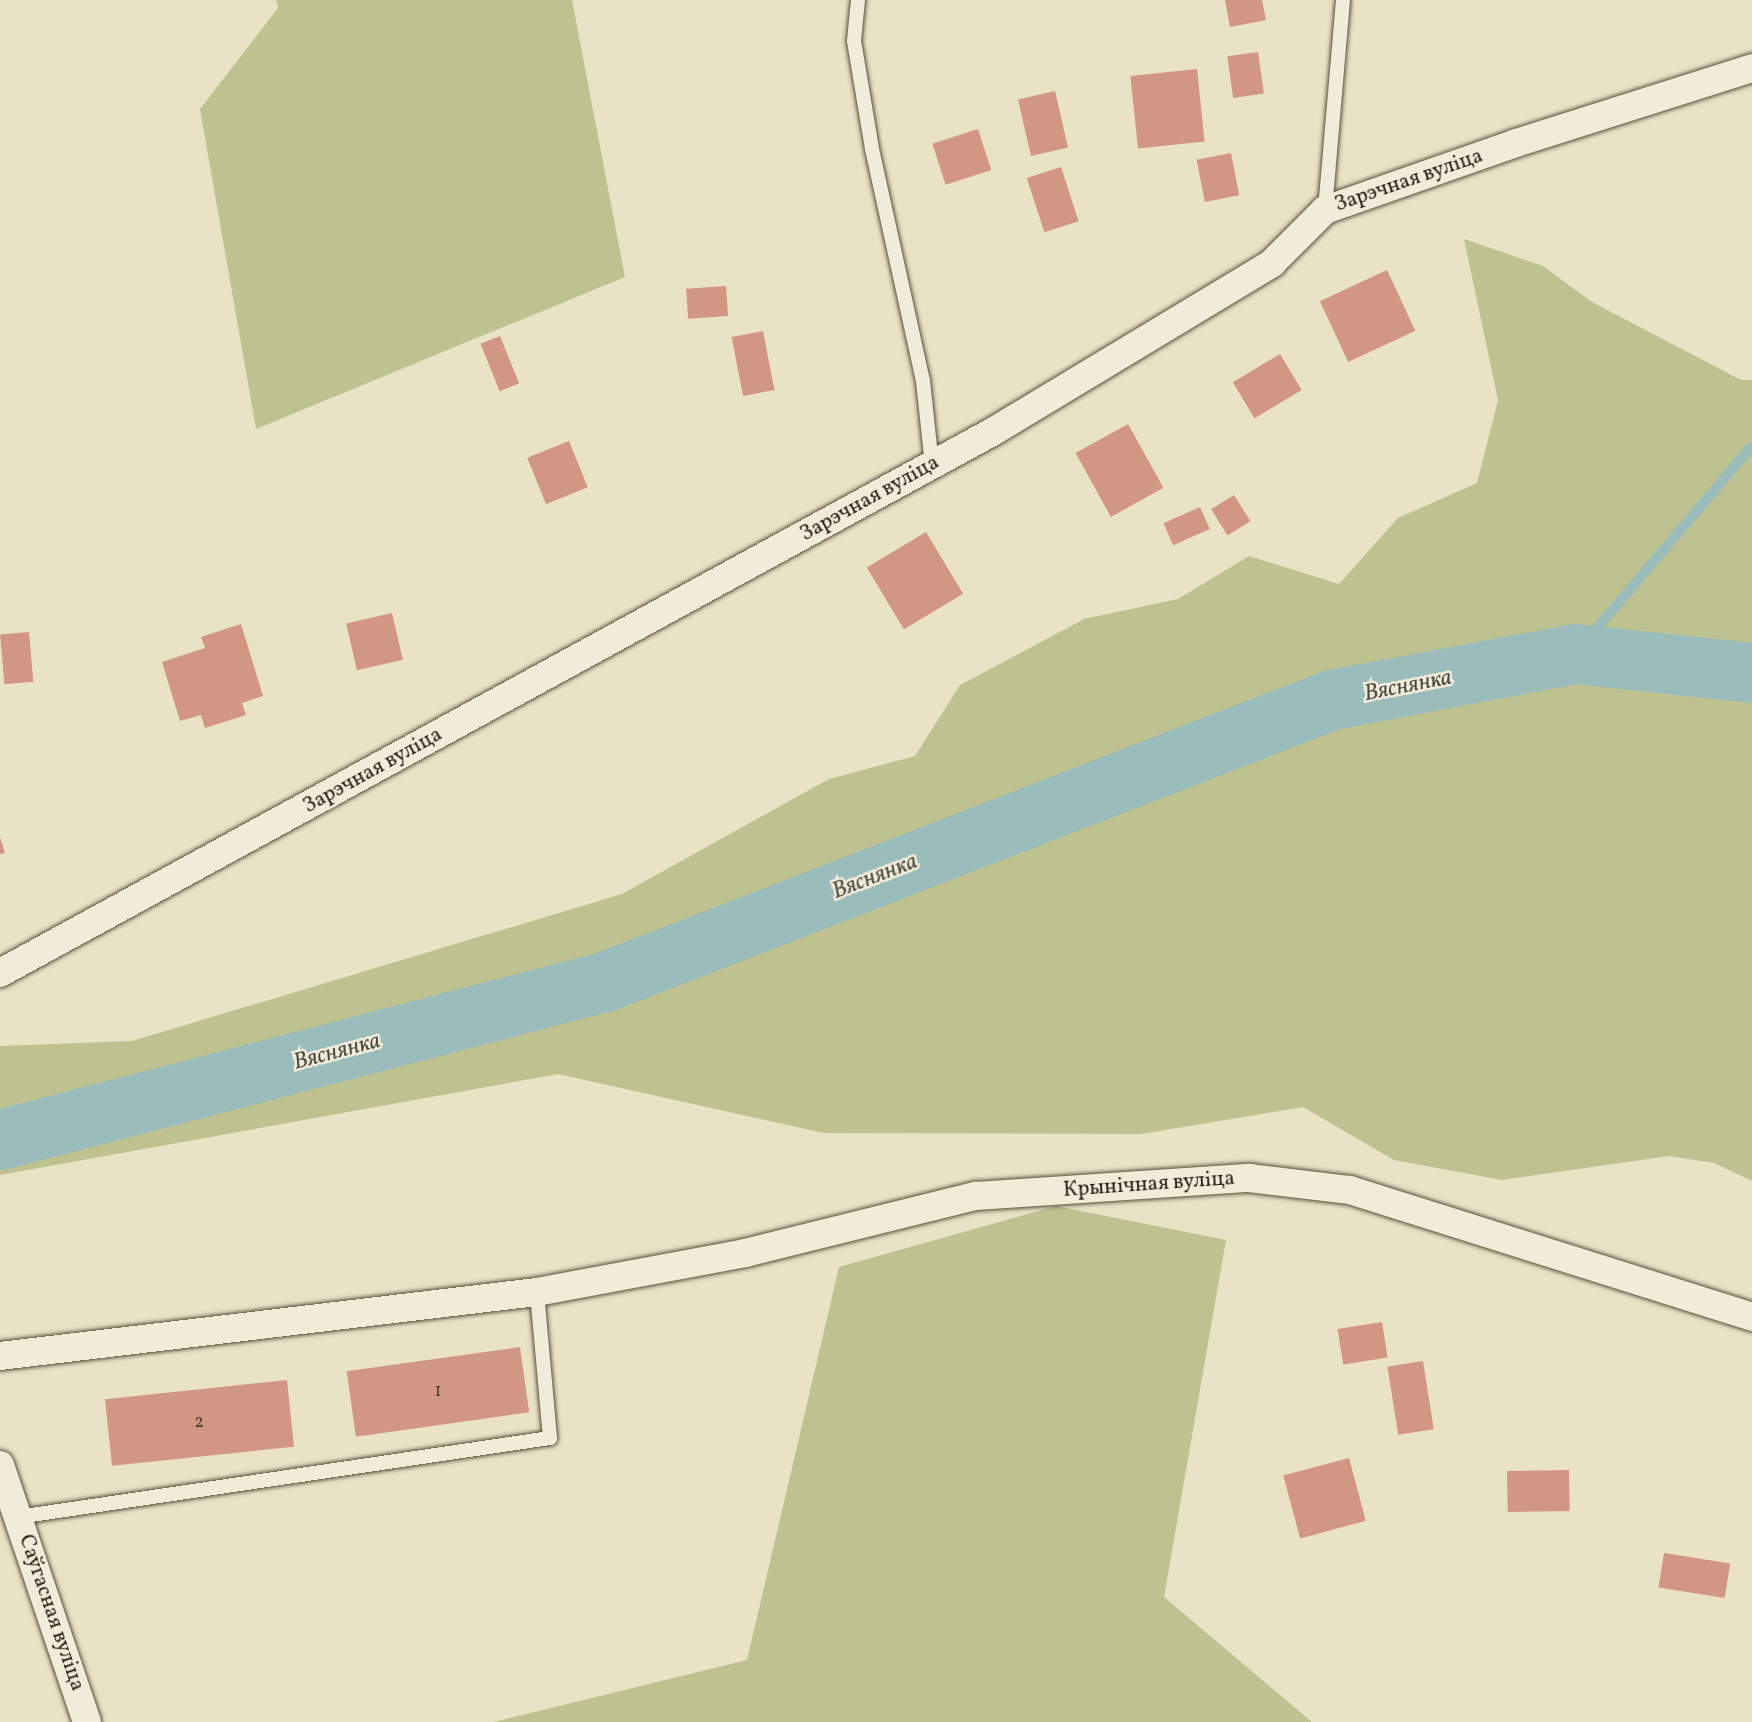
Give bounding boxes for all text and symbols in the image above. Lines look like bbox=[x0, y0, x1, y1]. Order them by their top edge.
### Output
street label: Зарэчная вуліца bbox=[1332, 144, 1486, 218]
street label: Зарэчная вуліца bbox=[796, 450, 944, 548]
water label: Вяснянка bbox=[1362, 664, 1454, 708]
street label: Зарэчная вуліца bbox=[299, 722, 447, 820]
water label: Вяснянка bbox=[828, 848, 922, 906]
water label: Вяснянка bbox=[290, 1027, 384, 1077]
street label: Крынічная вуліца bbox=[1062, 1166, 1236, 1204]
house number: 1 bbox=[435, 1381, 441, 1403]
house number: 2 bbox=[194, 1412, 204, 1434]
street label: Саўгасная вуліца bbox=[12, 1532, 90, 1694]

